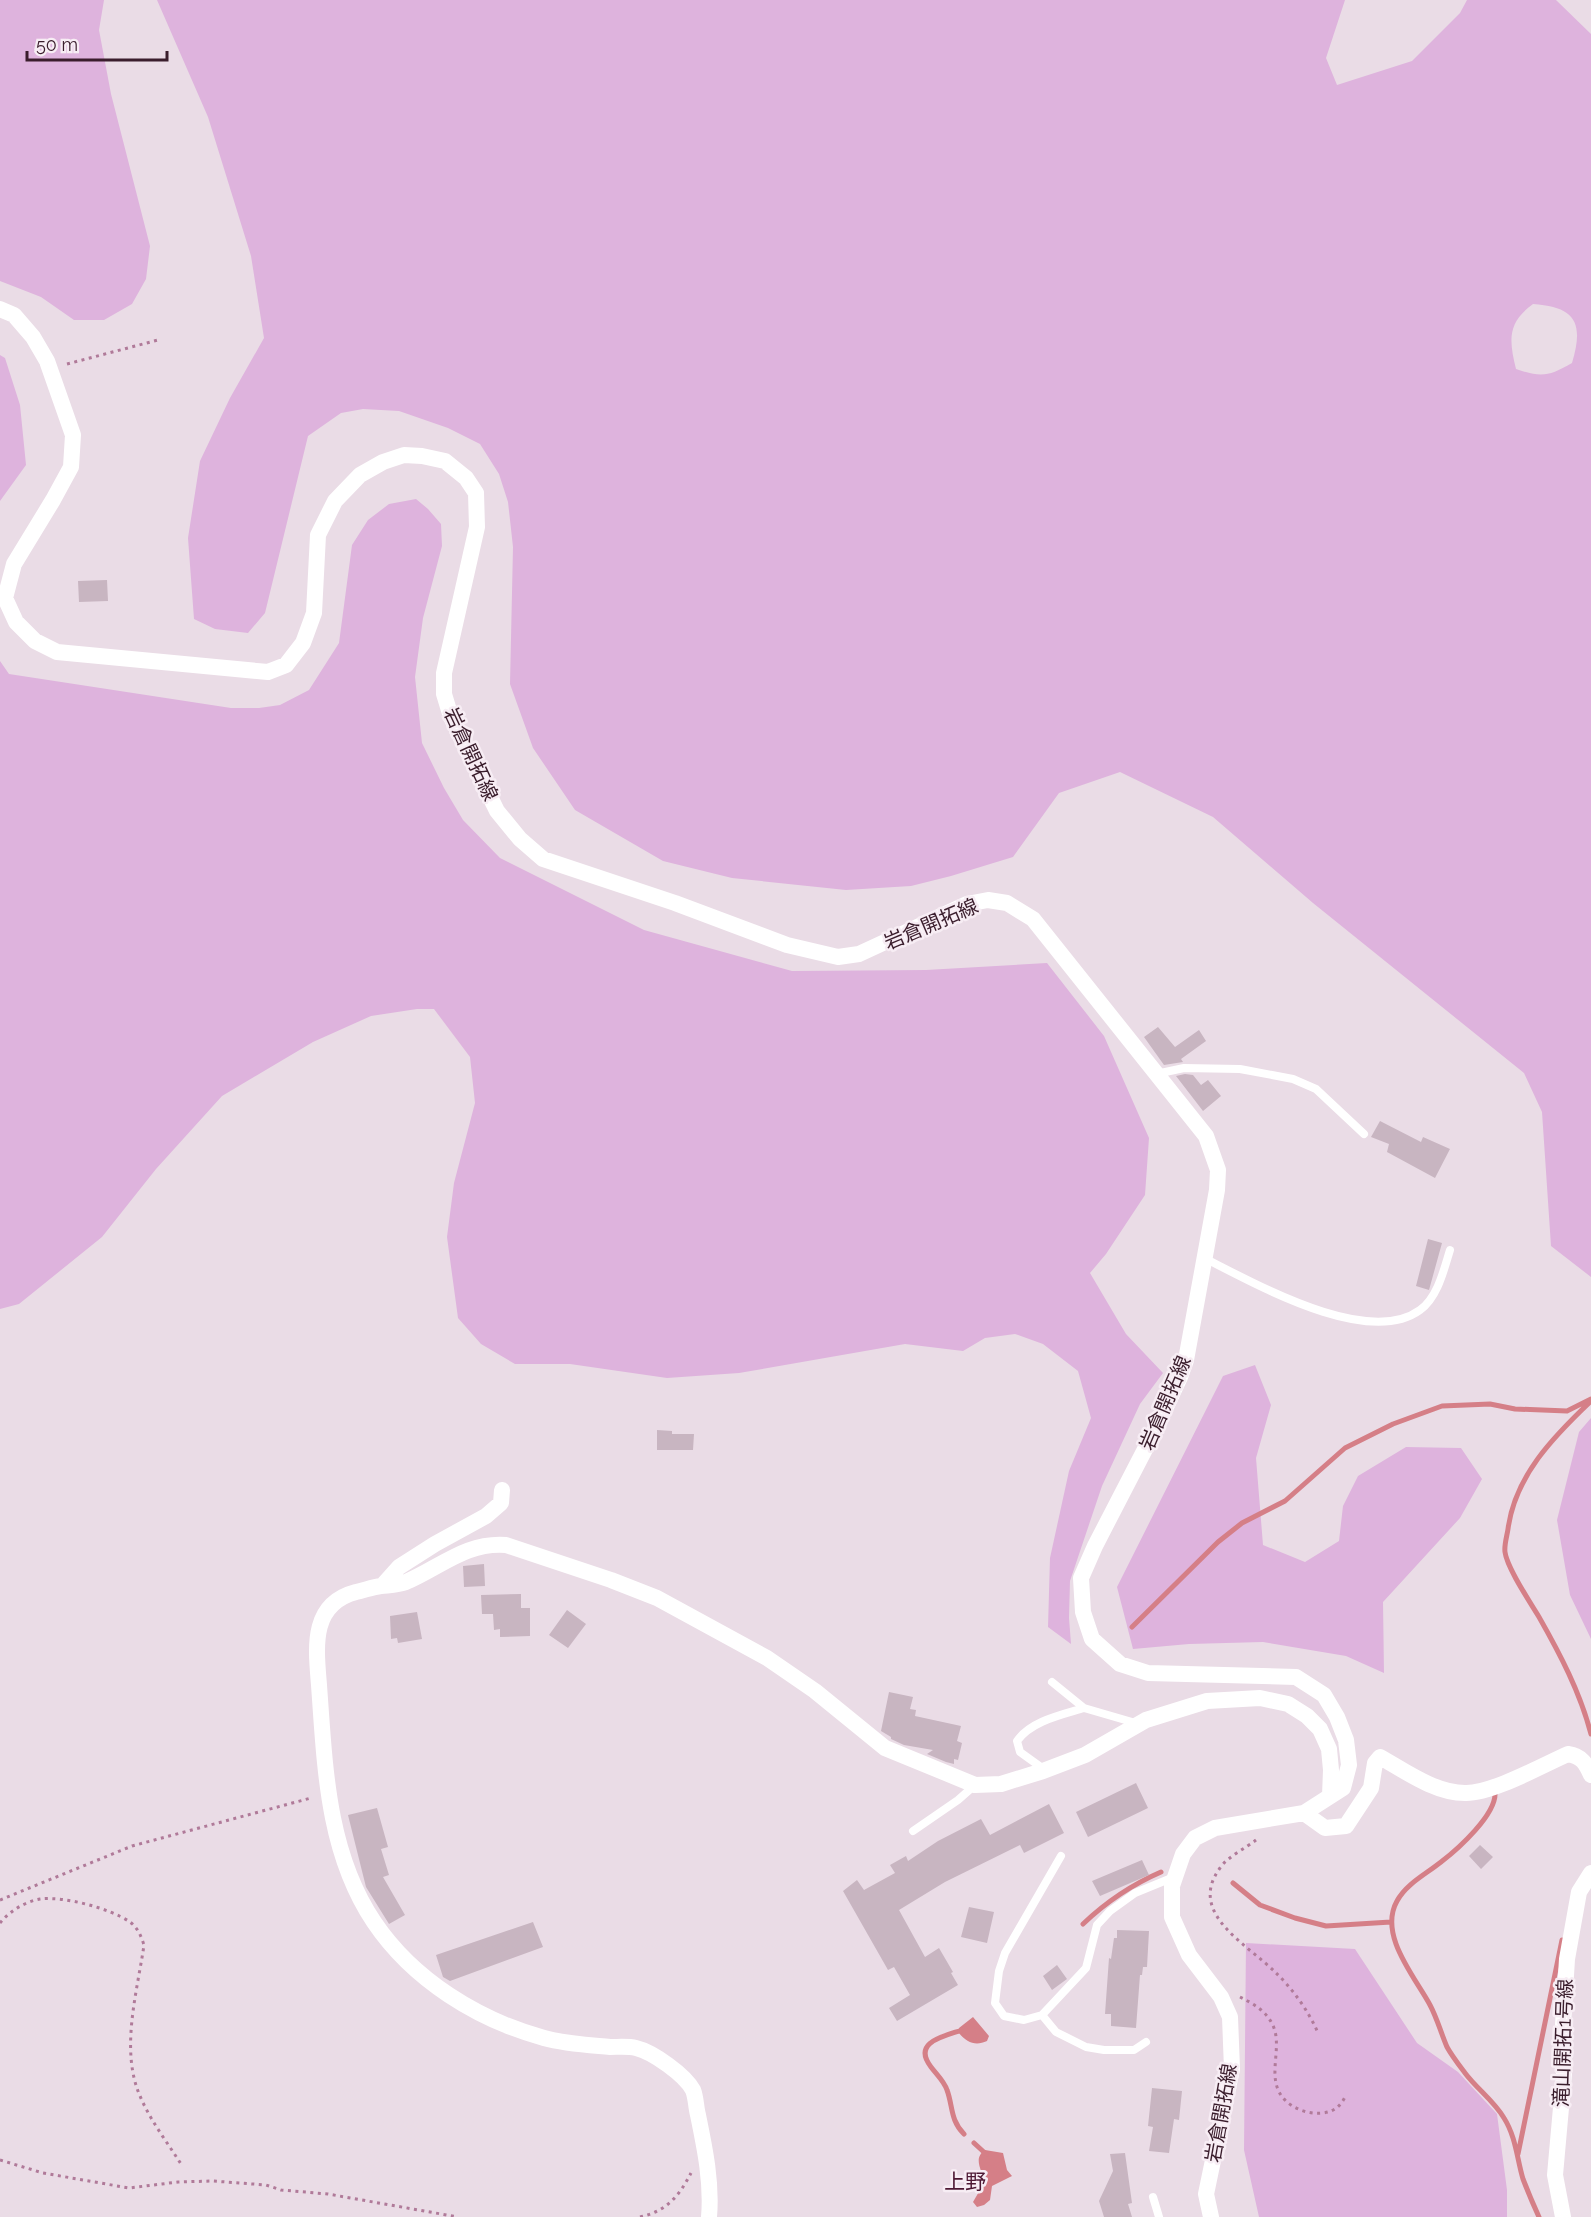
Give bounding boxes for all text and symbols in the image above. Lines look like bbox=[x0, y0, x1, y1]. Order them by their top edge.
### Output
scale bar bbox=[27, 24, 166, 62]
text: 50 m bbox=[36, 34, 78, 55]
street label: 岩倉開拓線 bbox=[439, 704, 503, 804]
street label: 岩倉開拓線 bbox=[880, 893, 982, 955]
street label: 岩倉開拓線 bbox=[1134, 1352, 1196, 1454]
street label: 滝山開拓1号線 bbox=[1549, 1978, 1577, 2108]
street label: 岩倉開拓線 bbox=[1200, 2062, 1242, 2164]
district label: 上野 bbox=[944, 2169, 986, 2194]

